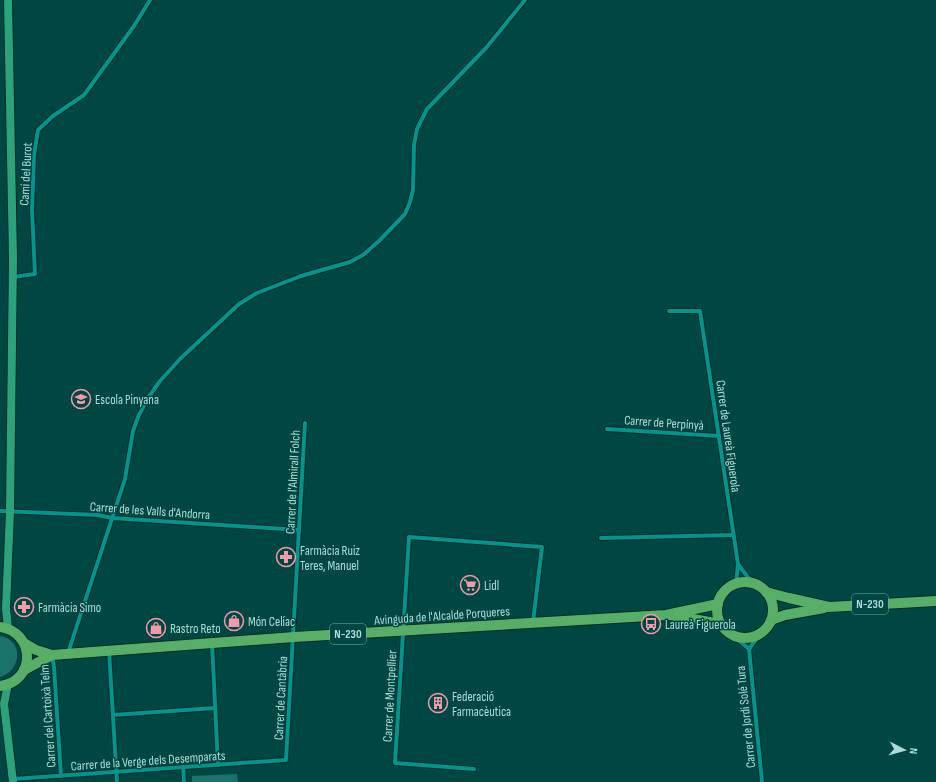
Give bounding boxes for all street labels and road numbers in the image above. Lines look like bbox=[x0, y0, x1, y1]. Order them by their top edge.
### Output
street label: Camí del Burot bbox=[16, 142, 36, 206]
street label: Carrer de Laureà Figuerola bbox=[712, 379, 744, 493]
street label: Carrer de Perpinyà bbox=[624, 412, 704, 434]
street label: Carrer de l'Almirall Folch bbox=[282, 430, 304, 535]
street label: Carrer de les Valls d'Andorra bbox=[89, 499, 211, 523]
road number: N-230 bbox=[852, 594, 888, 614]
street label: Avinguda de l'Alcalde Porqueres bbox=[373, 603, 511, 629]
road number: N-230 bbox=[330, 624, 366, 644]
street label: Carrer de Montpellier bbox=[380, 649, 400, 742]
street label: Carrer de Cantàbria bbox=[271, 656, 291, 741]
street label: Carrer del Cartoixà Telm bbox=[36, 664, 60, 768]
street label: Carrer de Jordi Solé Tura bbox=[733, 665, 759, 769]
street label: Carrer de la Verge dels Desemparats bbox=[70, 748, 226, 774]

